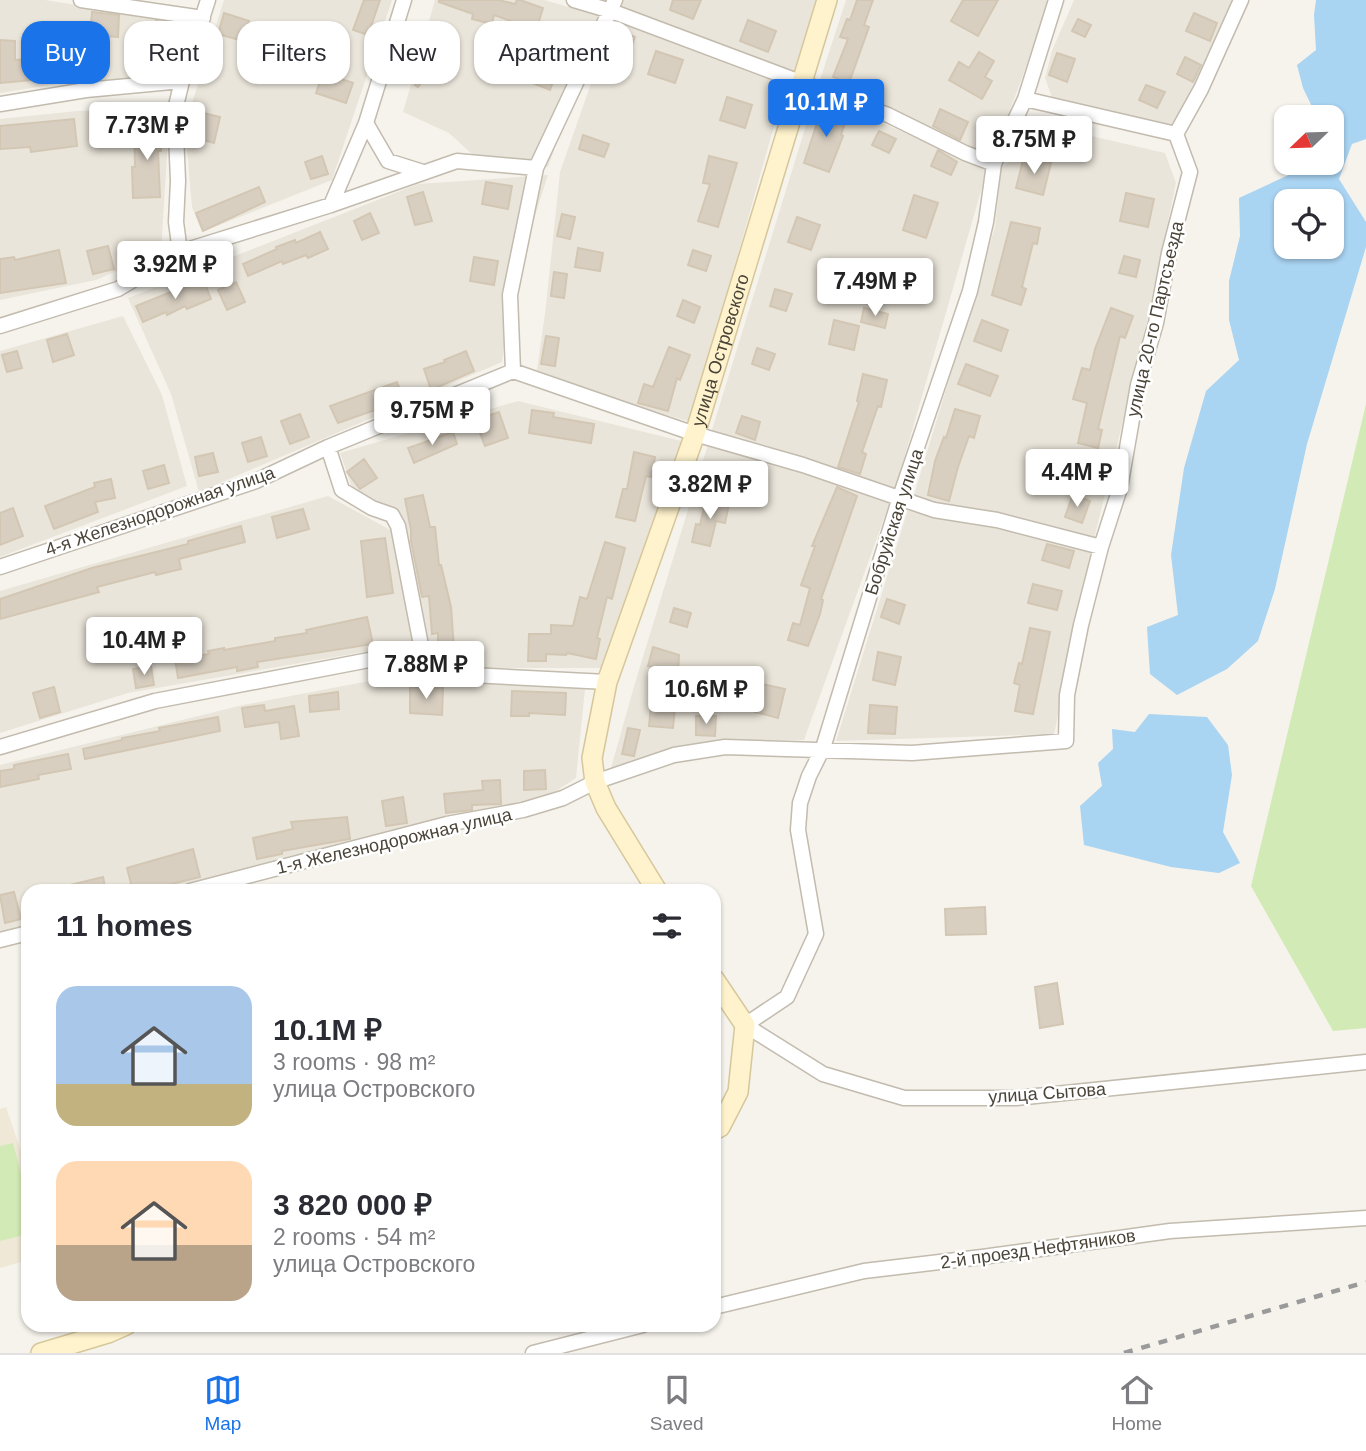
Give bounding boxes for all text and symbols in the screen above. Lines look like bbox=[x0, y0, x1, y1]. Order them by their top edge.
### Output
chip: Buy bbox=[21, 21, 110, 84]
chip: Rent bbox=[124, 21, 223, 84]
chip: Filters bbox=[237, 21, 350, 84]
chip: New bbox=[364, 21, 460, 84]
chip: Apartment bbox=[474, 21, 633, 84]
pin: 10.1M ₽ bbox=[761, 80, 891, 139]
text: 10.1M ₽ bbox=[784, 89, 868, 115]
pin: 7.73M ₽ bbox=[82, 102, 212, 162]
north arrow bbox=[1274, 105, 1344, 175]
map controls bbox=[1274, 105, 1344, 259]
text: 7.73M ₽ bbox=[105, 112, 189, 138]
pin: 8.75M ₽ bbox=[969, 116, 1099, 176]
text: 8.75M ₽ bbox=[992, 126, 1076, 152]
button: locate bbox=[1274, 189, 1344, 259]
street label: улица 20-го Партсъезда bbox=[1123, 218, 1188, 419]
pin: 3.92M ₽ bbox=[110, 242, 240, 301]
text: 3.92M ₽ bbox=[133, 251, 217, 277]
pin: 7.49M ₽ bbox=[810, 258, 940, 318]
text: 7.49M ₽ bbox=[833, 268, 917, 294]
street label: улица Островского bbox=[688, 272, 753, 429]
pin: 9.75M ₽ bbox=[367, 388, 497, 447]
text: 9.75M ₽ bbox=[390, 397, 474, 423]
street label: Бобруйская улица bbox=[861, 445, 927, 598]
pin: 4.4M ₽ bbox=[1020, 449, 1134, 509]
text: 4.4M ₽ bbox=[1042, 459, 1112, 485]
street label: 4-я Железнодорожная улица bbox=[43, 462, 278, 560]
pin: 3.82M ₽ bbox=[645, 462, 775, 521]
text: 3.82M ₽ bbox=[668, 471, 752, 497]
pin: 10.4M ₽ bbox=[79, 618, 209, 677]
text: 10.4M ₽ bbox=[102, 627, 186, 653]
pin: 7.88M ₽ bbox=[361, 642, 491, 701]
text: 7.88M ₽ bbox=[384, 651, 468, 677]
pin: 10.6M ₽ bbox=[641, 666, 771, 726]
text: 10.6M ₽ bbox=[664, 676, 748, 702]
street label: 1-я Железнодорожная улица bbox=[274, 804, 515, 878]
icon: filters bbox=[648, 907, 686, 945]
text: 11 homes bbox=[56, 909, 193, 942]
text: 10.1M ₽ bbox=[273, 1013, 382, 1046]
icon: home bbox=[112, 1014, 196, 1098]
text: 3 rooms · 98 m² bbox=[273, 1049, 435, 1075]
text: улица Островского bbox=[273, 1076, 475, 1102]
street label: улица Сытова bbox=[988, 1079, 1107, 1107]
text: 3 820 000 ₽ bbox=[273, 1188, 432, 1221]
icon: home bbox=[112, 1189, 196, 1273]
text: 2 rooms · 54 m² bbox=[273, 1224, 435, 1250]
street label: 2-й проезд Нефтяников bbox=[939, 1225, 1137, 1273]
text: улица Островского bbox=[273, 1251, 475, 1277]
tab: Map bbox=[204, 1371, 242, 1435]
tab: Saved bbox=[650, 1371, 704, 1435]
tab: Home bbox=[1111, 1371, 1162, 1435]

